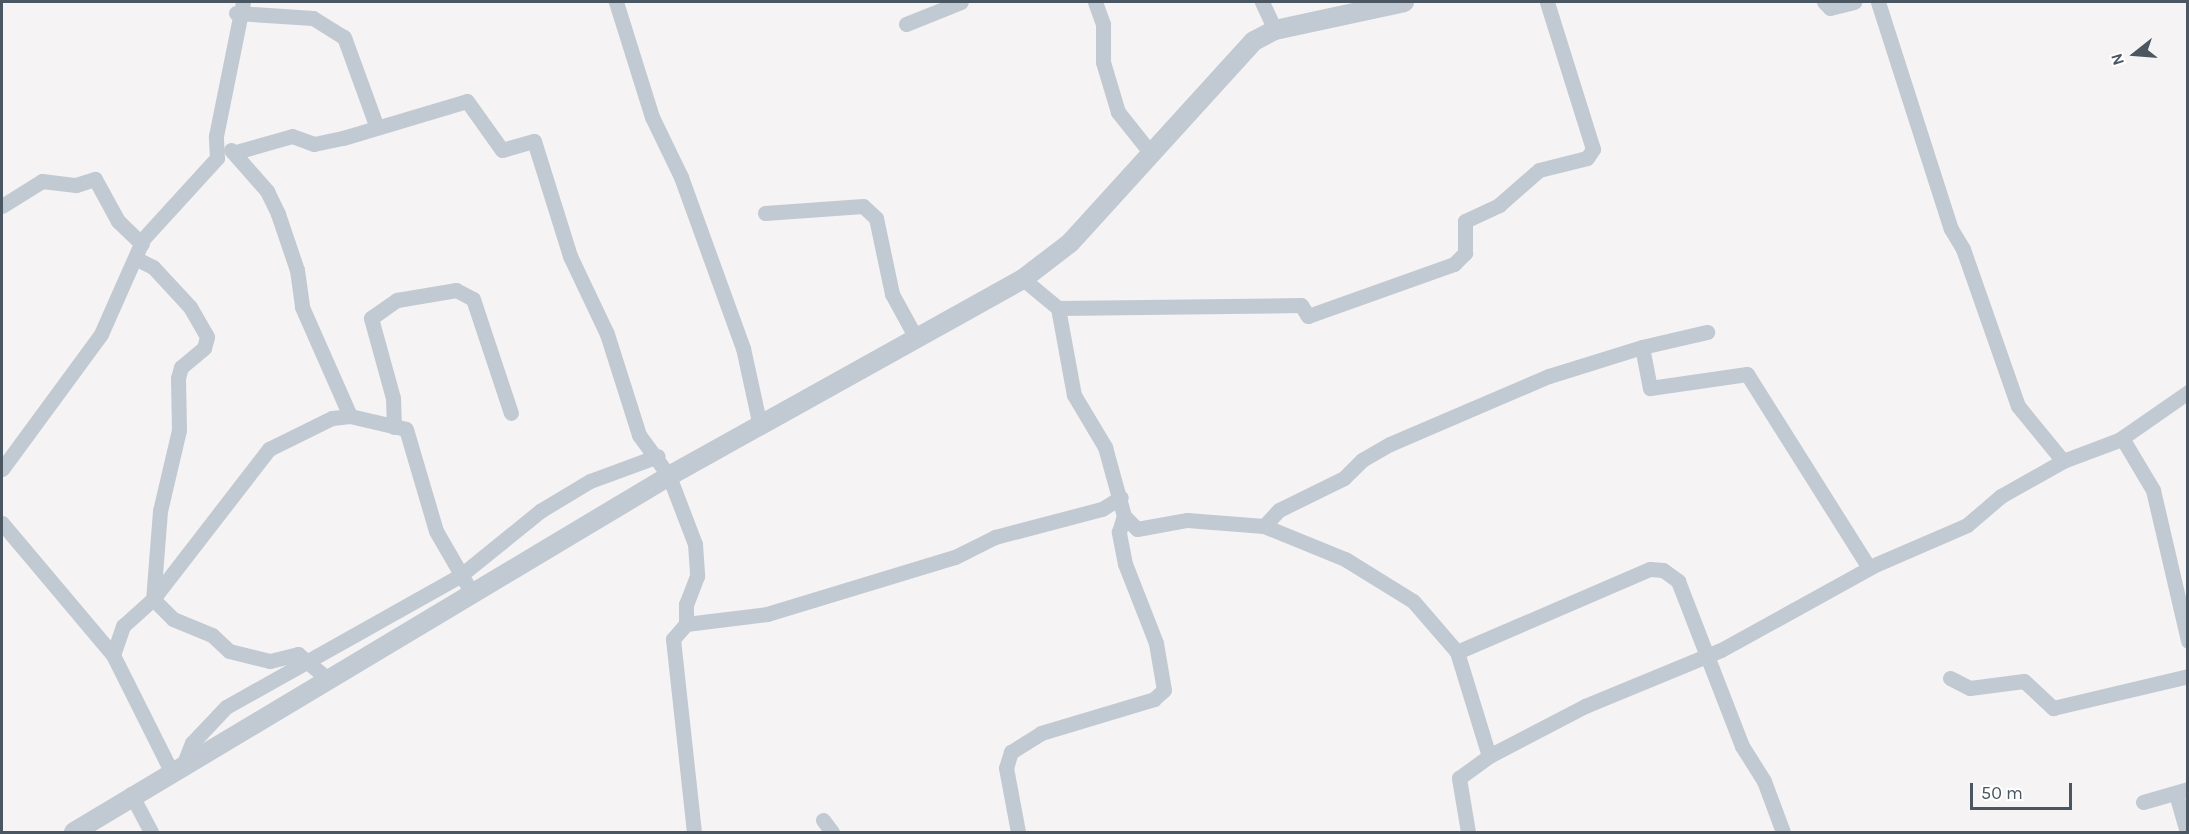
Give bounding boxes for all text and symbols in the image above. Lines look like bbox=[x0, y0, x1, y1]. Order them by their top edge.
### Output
north arrow bbox=[2105, 24, 2165, 84]
text: N bbox=[2107, 51, 2128, 68]
scale bar bbox=[1973, 771, 2075, 809]
text: 50 m bbox=[1981, 782, 2023, 804]

